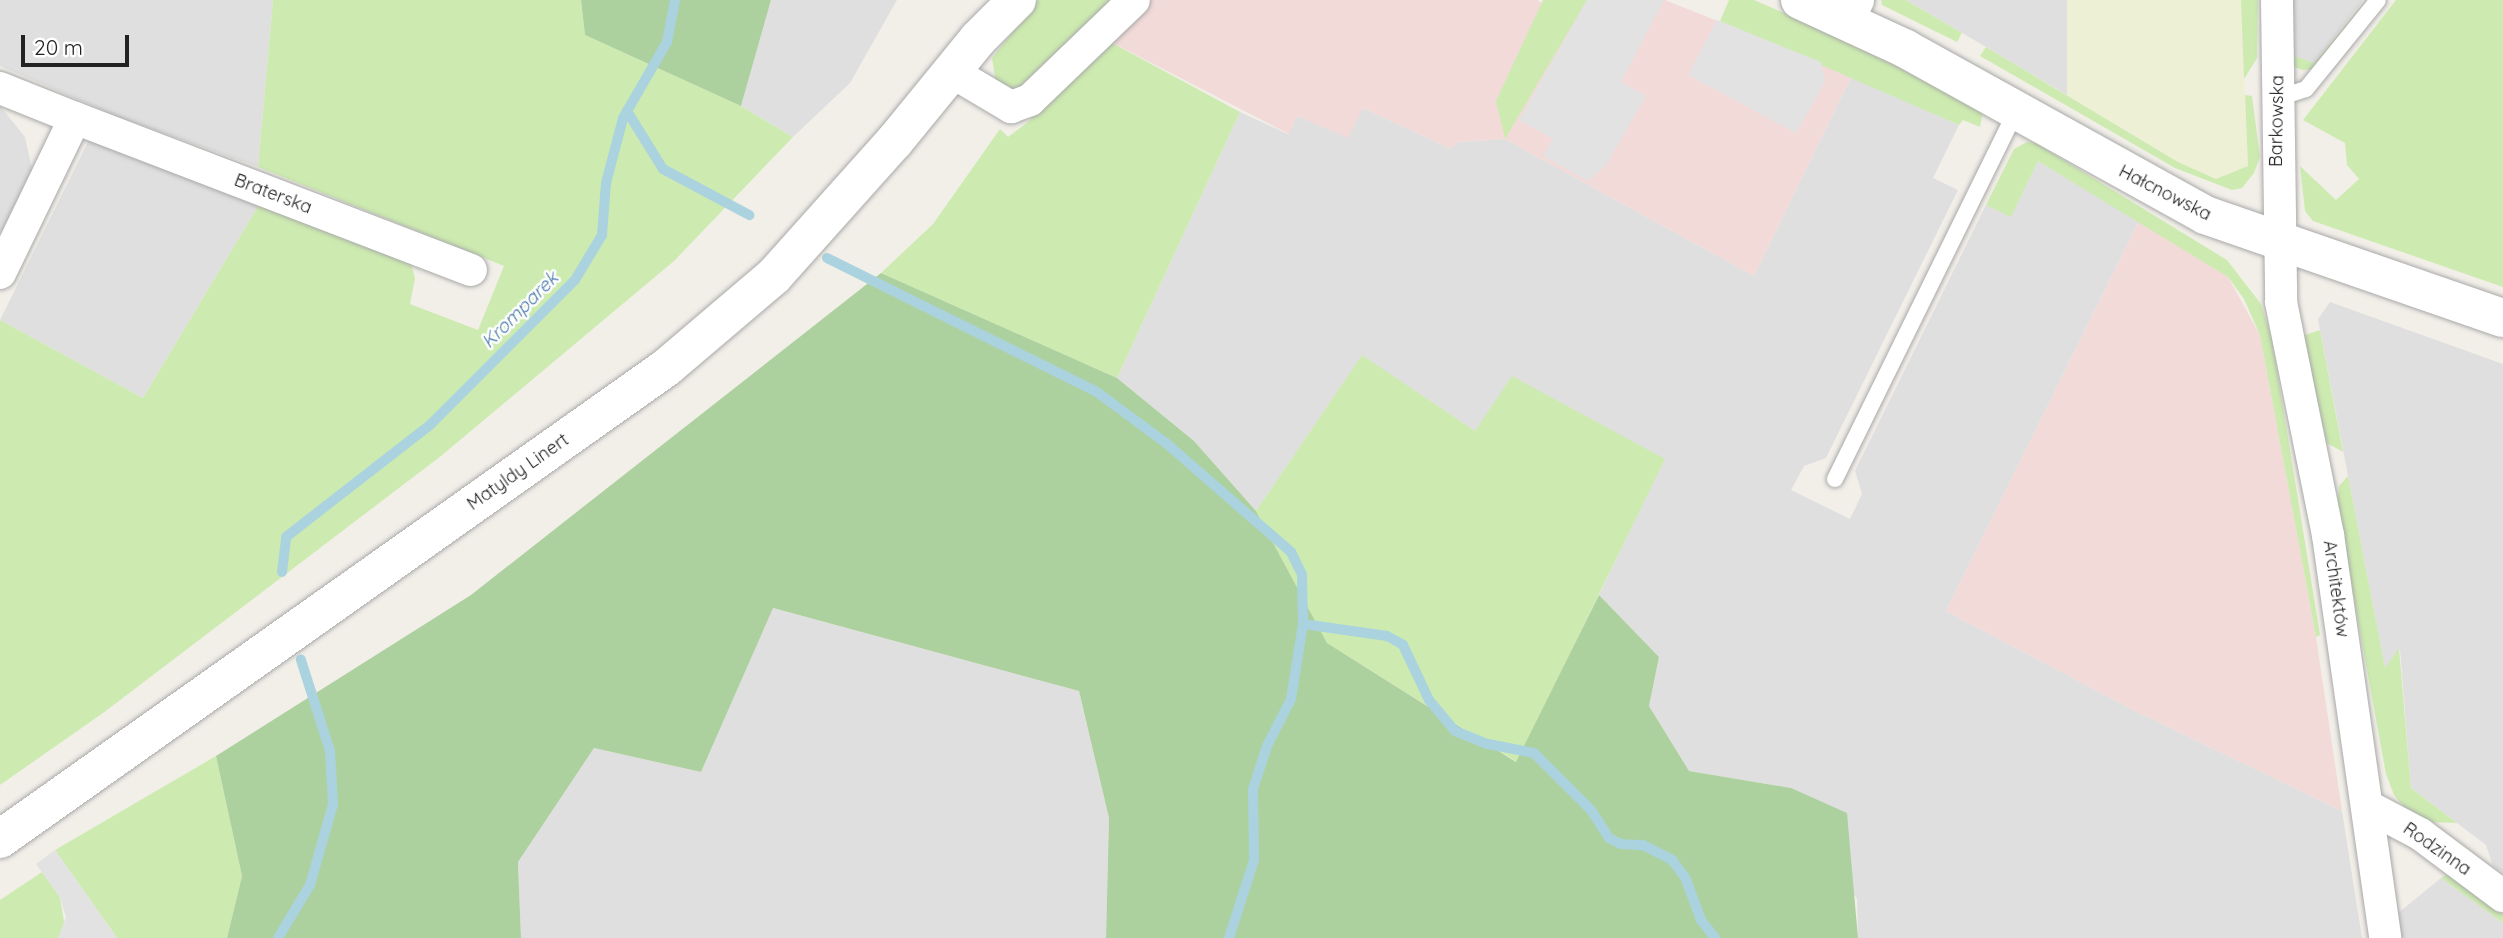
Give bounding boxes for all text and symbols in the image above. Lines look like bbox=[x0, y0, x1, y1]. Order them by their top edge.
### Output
scale bar bbox=[24, 21, 133, 65]
text: 20 m bbox=[34, 34, 83, 60]
street label: Barkowska bbox=[2265, 75, 2289, 167]
street label: Hałcnowska bbox=[2115, 160, 2215, 226]
street label: Braterska bbox=[231, 169, 315, 219]
water label: Kromparek bbox=[477, 267, 563, 353]
street label: Matyldy Linert bbox=[463, 429, 573, 515]
street label: Architektów bbox=[2318, 539, 2354, 639]
street label: Rodzinna bbox=[2399, 818, 2475, 880]

